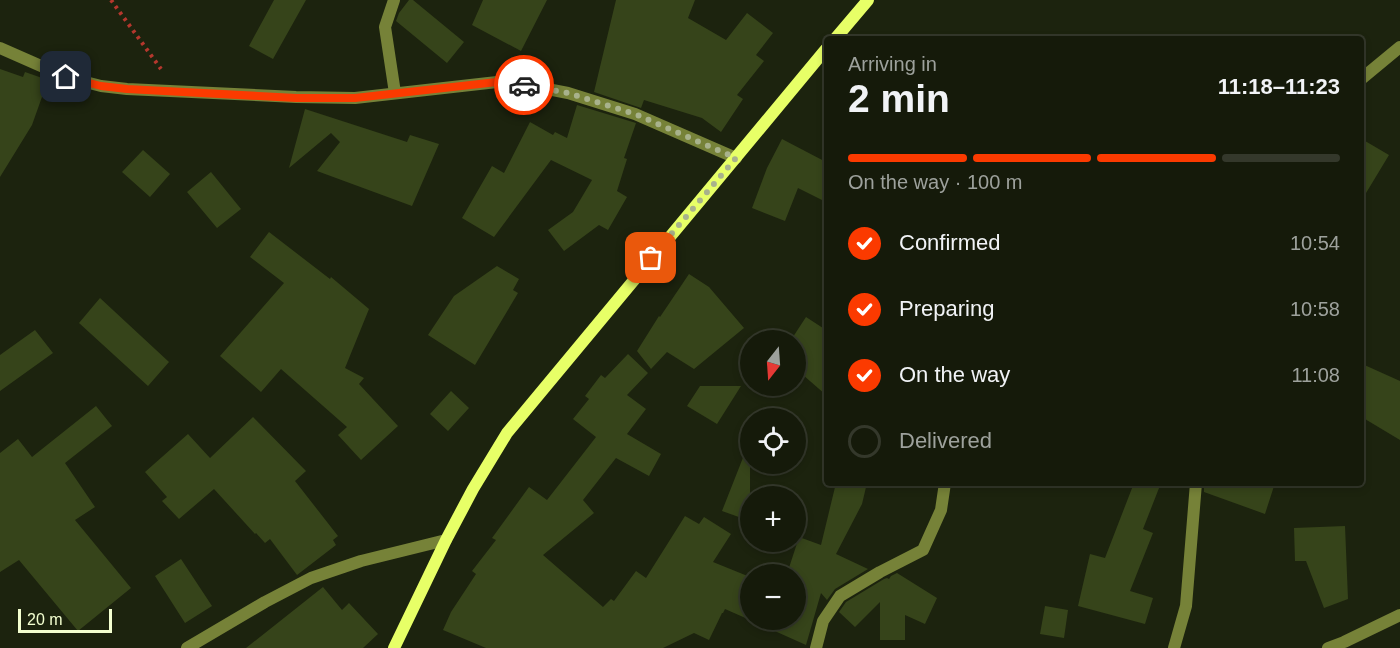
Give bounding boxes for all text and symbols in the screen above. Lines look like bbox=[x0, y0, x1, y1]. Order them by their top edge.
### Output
pin bbox=[40, 51, 91, 102]
text: Arriving in bbox=[848, 53, 937, 75]
courier bbox=[494, 55, 554, 115]
icon: home bbox=[49, 60, 82, 93]
icon: car bbox=[508, 69, 541, 102]
text: 11:18–11:23 bbox=[1218, 74, 1340, 99]
text: 2 min bbox=[848, 77, 950, 120]
text: On the way · 100 m bbox=[848, 171, 1023, 193]
icon: check bbox=[848, 227, 881, 260]
text: Confirmed bbox=[899, 230, 1000, 255]
pin bbox=[625, 232, 676, 283]
text: 10:54 bbox=[1290, 232, 1340, 254]
icon: bag bbox=[634, 241, 667, 274]
icon: check bbox=[848, 293, 881, 326]
text: Preparing bbox=[899, 296, 994, 321]
text: 10:58 bbox=[1290, 298, 1340, 320]
north arrow bbox=[740, 330, 806, 396]
map controls bbox=[740, 330, 806, 630]
icon: check bbox=[848, 359, 881, 392]
text: On the way bbox=[899, 362, 1010, 387]
text: 11:08 bbox=[1291, 364, 1340, 386]
button: locate bbox=[740, 408, 806, 474]
text: Delivered bbox=[899, 428, 992, 453]
button: + bbox=[740, 486, 806, 552]
button: − bbox=[740, 564, 806, 630]
scale bar bbox=[18, 606, 112, 634]
text: 20 m bbox=[27, 611, 63, 628]

